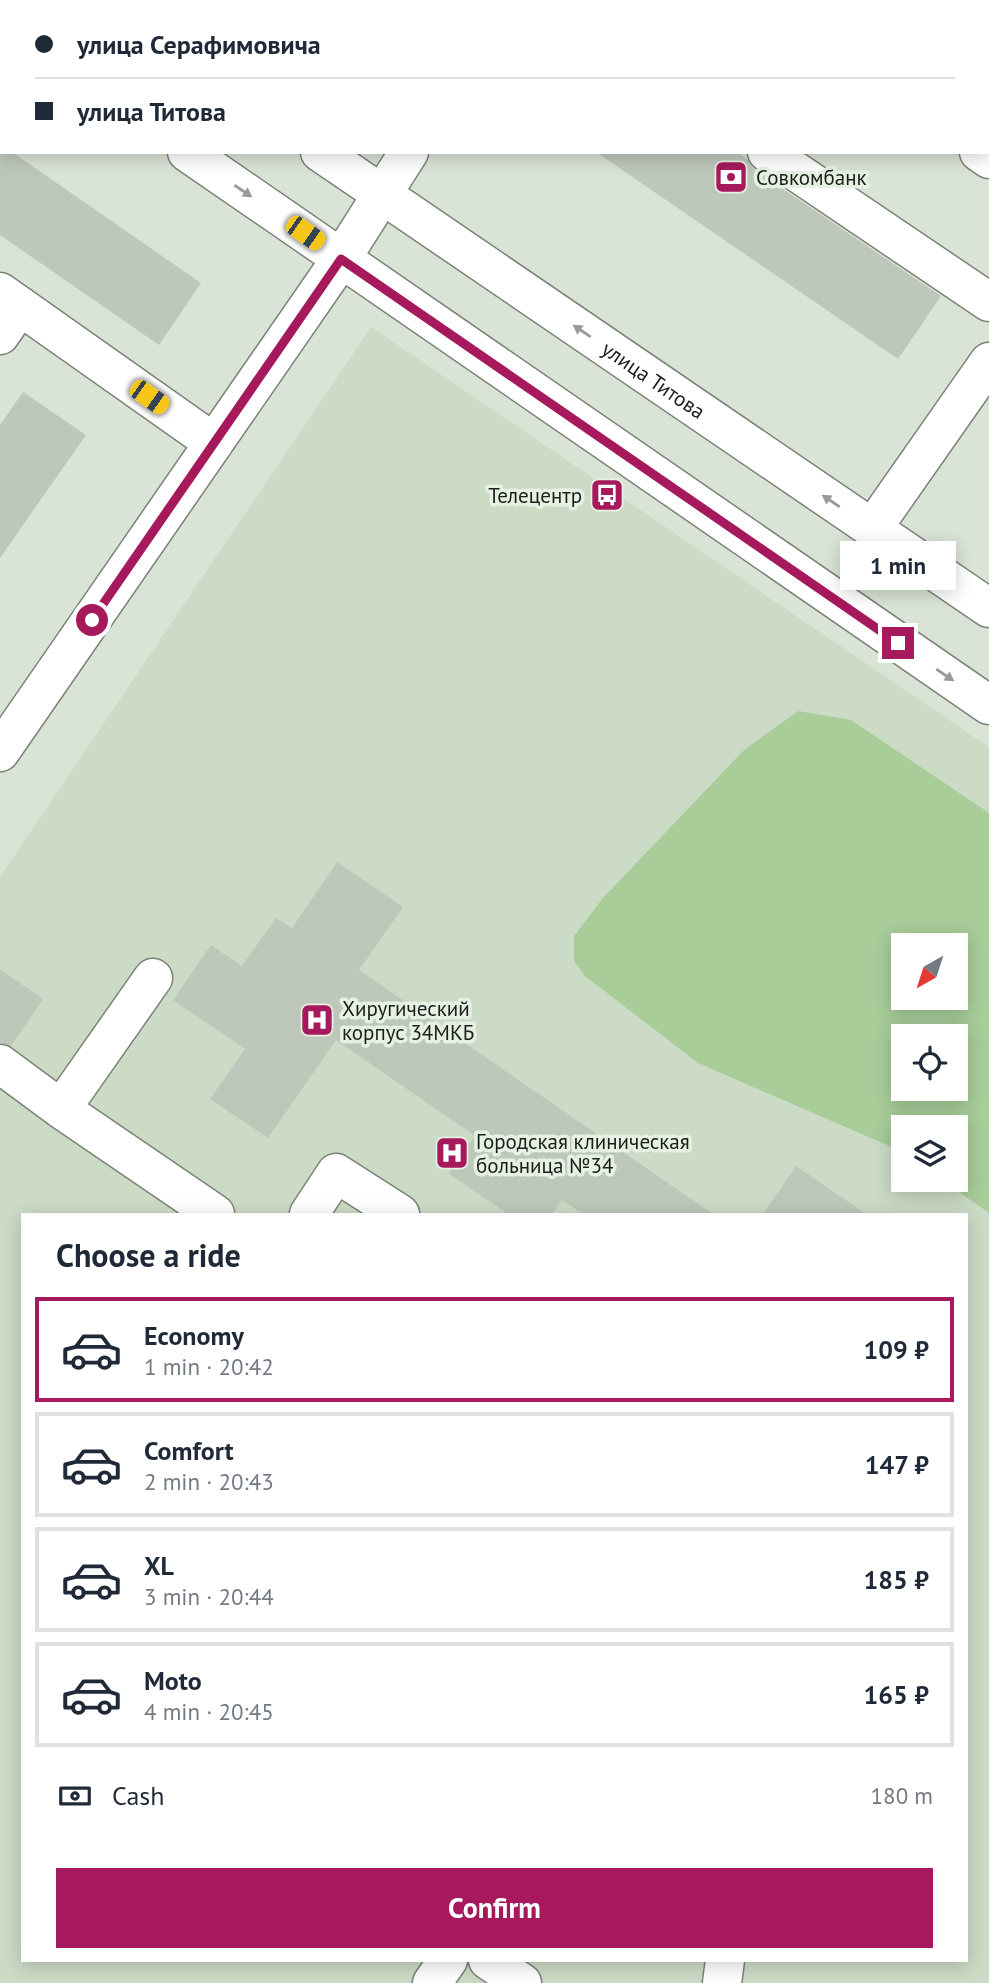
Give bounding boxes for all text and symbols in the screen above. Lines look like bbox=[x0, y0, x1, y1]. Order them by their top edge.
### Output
text: улица Серафимовича bbox=[77, 28, 321, 61]
text: улица Титова bbox=[77, 95, 226, 128]
bank icon: Совкомбанк bbox=[712, 158, 750, 196]
place label: Совкомбанк bbox=[756, 164, 867, 191]
one-way arrow bbox=[234, 184, 252, 198]
car bbox=[282, 212, 329, 254]
one-way arrow bbox=[573, 325, 592, 338]
street label: улица Титова bbox=[597, 335, 711, 424]
car bbox=[126, 376, 173, 418]
bus stop icon: Телецентр bbox=[588, 476, 626, 514]
place label: Телецентр bbox=[488, 482, 582, 509]
one-way arrow bbox=[822, 494, 840, 508]
callout: 1 min bbox=[840, 542, 956, 590]
text: 1 min bbox=[870, 551, 926, 580]
route start bbox=[76, 604, 108, 636]
route end bbox=[882, 627, 914, 659]
one-way arrow bbox=[936, 668, 954, 682]
north arrow bbox=[891, 933, 968, 1010]
map controls bbox=[891, 933, 968, 1192]
place label: Хиругический корпус 34МКБ bbox=[342, 995, 474, 1046]
hospital icon: Хиругический корпус 34МКБ bbox=[298, 1001, 336, 1039]
button: locate bbox=[891, 1024, 968, 1101]
button: layers bbox=[891, 1115, 968, 1192]
place label: Городская клиническая больница №34 bbox=[476, 1128, 690, 1179]
hospital icon: Городская клиническая больница №34 bbox=[433, 1134, 471, 1172]
text: Choose a ride bbox=[56, 1234, 241, 1276]
icon: car bbox=[60, 1318, 123, 1381]
text: Economy bbox=[144, 1319, 244, 1352]
text: 109 ₽ bbox=[863, 1333, 929, 1366]
text: 1 min · 20:42 bbox=[144, 1352, 274, 1381]
icon: car bbox=[60, 1433, 123, 1496]
text: Comfort bbox=[144, 1434, 234, 1467]
text: 147 ₽ bbox=[865, 1448, 929, 1481]
text: 2 min · 20:43 bbox=[144, 1467, 274, 1496]
icon: car bbox=[60, 1548, 123, 1611]
text: XL bbox=[144, 1549, 174, 1582]
text: 185 ₽ bbox=[863, 1563, 929, 1596]
text: 3 min · 20:44 bbox=[144, 1582, 274, 1611]
icon: car bbox=[60, 1663, 123, 1726]
text: Moto bbox=[144, 1664, 202, 1697]
text: 165 ₽ bbox=[863, 1678, 929, 1711]
text: 4 min · 20:45 bbox=[144, 1697, 274, 1726]
icon: cash bbox=[56, 1777, 94, 1815]
text: Cash bbox=[112, 1779, 164, 1812]
text: 180 m bbox=[871, 1781, 933, 1810]
button: Confirm bbox=[56, 1868, 933, 1948]

